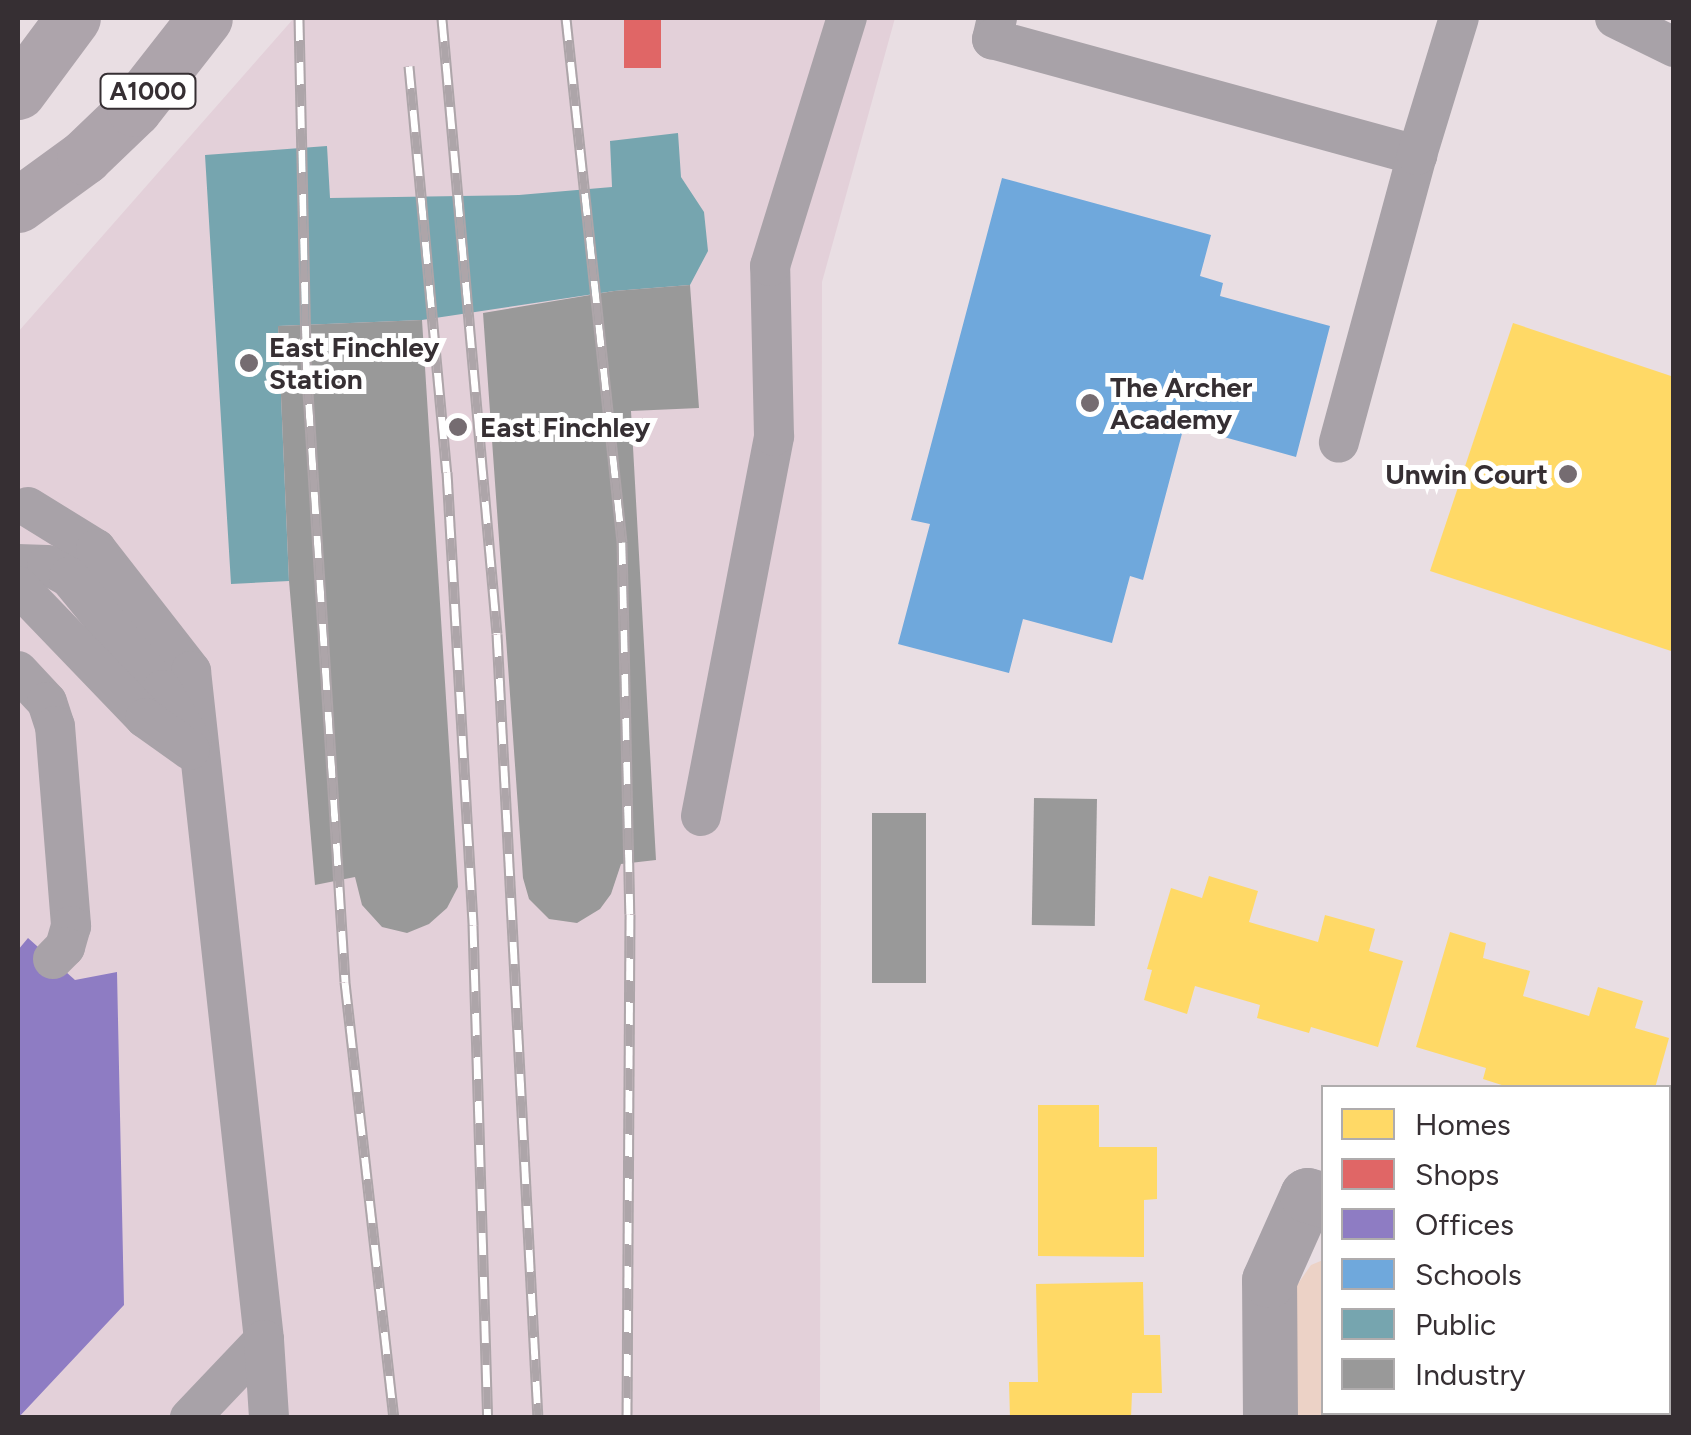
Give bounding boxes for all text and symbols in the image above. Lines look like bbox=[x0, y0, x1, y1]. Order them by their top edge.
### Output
road number: A1000 bbox=[98, 71, 198, 111]
place label: East Finchley Station bbox=[269, 330, 439, 396]
marker: East Finchley Station bbox=[238, 352, 260, 374]
place label: The Archer Academy bbox=[1110, 370, 1252, 436]
marker: The Archer Academy bbox=[1079, 392, 1101, 414]
place label: East Finchley bbox=[480, 410, 650, 444]
marker: East Finchley bbox=[445, 414, 471, 440]
place label: Unwin Court bbox=[1385, 457, 1548, 491]
marker: Unwin Court bbox=[1557, 463, 1579, 485]
legend bbox=[1321, 1085, 1671, 1415]
text: Homes bbox=[1415, 1106, 1511, 1143]
text: Shops bbox=[1415, 1156, 1499, 1193]
text: Offices bbox=[1415, 1206, 1514, 1243]
text: Schools bbox=[1415, 1256, 1522, 1293]
text: Public bbox=[1415, 1306, 1496, 1343]
text: Industry bbox=[1415, 1356, 1525, 1393]

